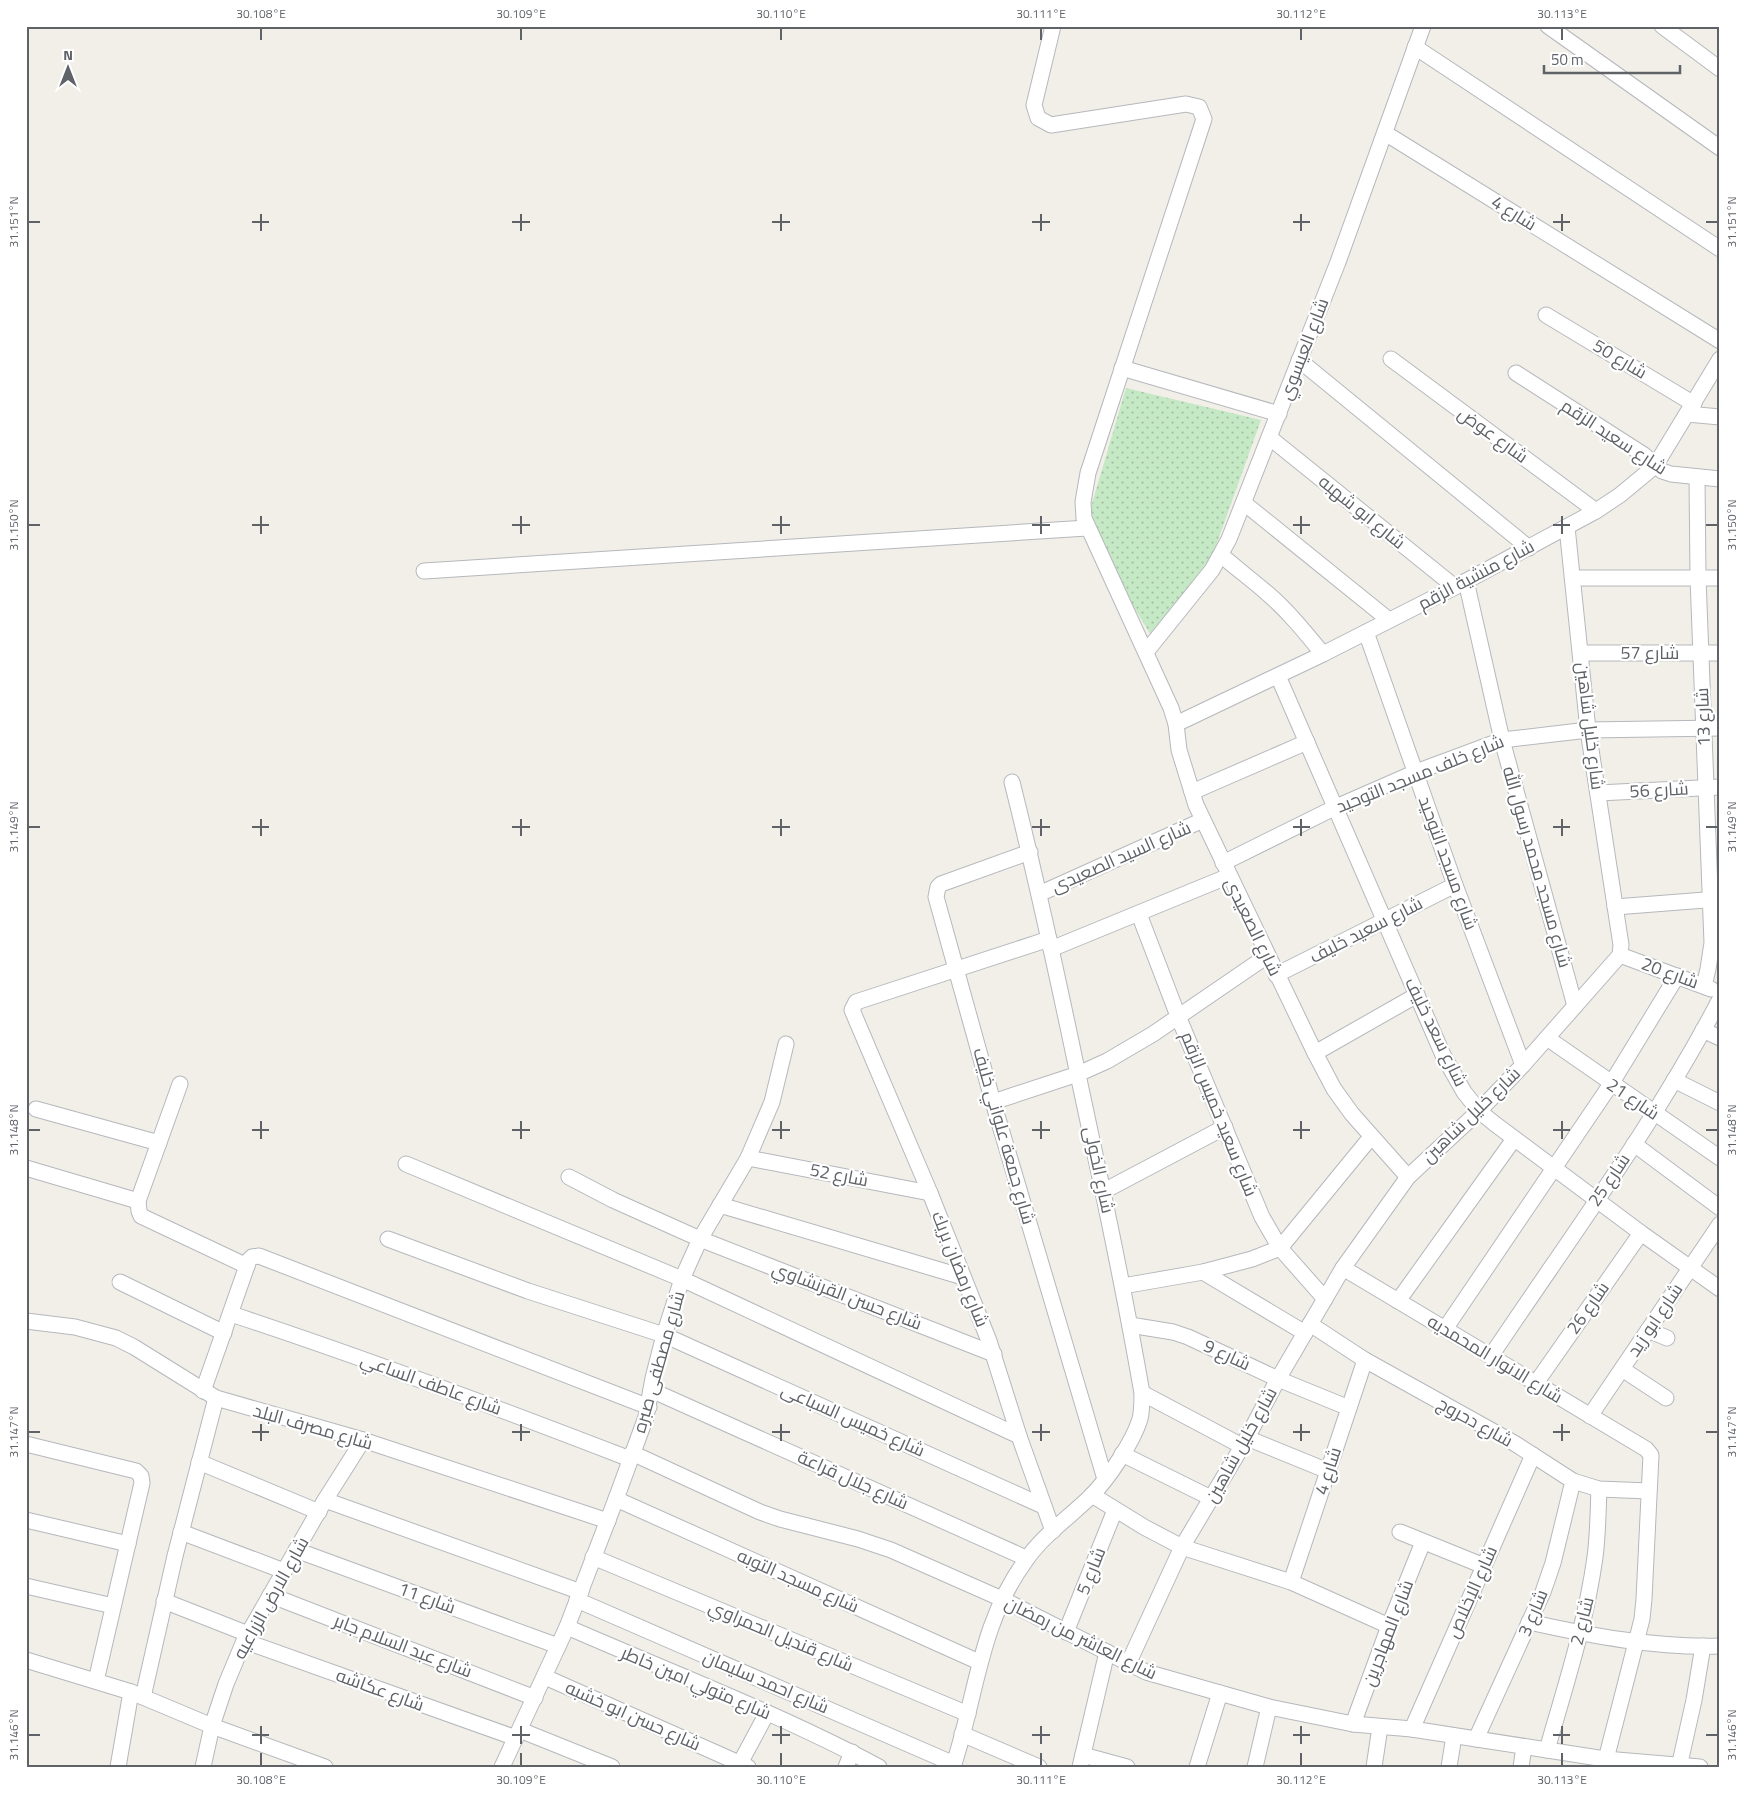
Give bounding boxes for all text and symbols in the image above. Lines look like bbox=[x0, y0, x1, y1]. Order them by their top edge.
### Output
text: 30.108°E bbox=[236, 4, 286, 23]
text: 30.109°E bbox=[496, 4, 546, 23]
text: 30.110°E bbox=[756, 4, 806, 23]
text: 30.111°E bbox=[1016, 4, 1066, 23]
text: 30.112°E bbox=[1276, 4, 1326, 23]
text: 30.113°E bbox=[1537, 4, 1587, 23]
north arrow bbox=[42, 42, 92, 92]
scale bar bbox=[1544, 42, 1680, 74]
text: N bbox=[63, 44, 73, 65]
text: 50 m bbox=[1551, 48, 1584, 71]
street label: شارع 4 bbox=[1486, 188, 1542, 237]
text: 31.151°N bbox=[4, 196, 23, 248]
text: 31.151°N bbox=[1722, 196, 1741, 248]
street label: شارع العيسوي bbox=[1272, 294, 1336, 404]
street label: شارع 50 bbox=[1588, 332, 1652, 385]
street label: شارع سعيد الزقم bbox=[1556, 392, 1673, 481]
street label: شارع عوض bbox=[1452, 400, 1534, 469]
street label: شارع ابو شهبه bbox=[1313, 468, 1412, 555]
text: 31.150°N bbox=[4, 499, 23, 551]
text: 31.150°N bbox=[1722, 499, 1741, 551]
street label: شارع منشية الزقم bbox=[1413, 532, 1539, 617]
street label: شارع 57 bbox=[1621, 639, 1680, 666]
street label: شارع خليل شاهين bbox=[1569, 660, 1612, 791]
street label: شارع 13 bbox=[1688, 687, 1717, 747]
street label: شارع خلف مسجد التوحيد bbox=[1332, 727, 1508, 820]
street label: شارع مسجد محمد رسول الله bbox=[1496, 763, 1579, 971]
street label: شارع 56 bbox=[1629, 774, 1689, 805]
street label: شارع مسجد التوحيد bbox=[1412, 792, 1485, 934]
text: 31.149°N bbox=[4, 801, 23, 853]
text: 31.149°N bbox=[1722, 801, 1741, 853]
street label: شارع السيد الصعيدى bbox=[1047, 814, 1195, 900]
street label: شارع الصعيدى bbox=[1218, 873, 1289, 981]
street label: شارع سعيد خليف bbox=[1304, 889, 1427, 970]
street label: شارع 20 bbox=[1638, 950, 1703, 995]
street label: شارع سعد خليف bbox=[1398, 973, 1475, 1091]
street label: شارع سعيد خميس الزقم bbox=[1174, 1027, 1265, 1200]
street label: شارع جمعة علواني خليف bbox=[965, 1044, 1043, 1228]
street label: شارع خليل شاهين bbox=[1415, 1060, 1526, 1169]
street label: شارع 21 bbox=[1601, 1071, 1665, 1126]
text: 31.148°N bbox=[4, 1104, 23, 1156]
text: 31.148°N bbox=[1722, 1104, 1741, 1156]
street label: شارع الخولى bbox=[1077, 1124, 1122, 1216]
street label: شارع 25 bbox=[1581, 1148, 1636, 1212]
street label: شارع 52 bbox=[808, 1156, 871, 1193]
street label: شارع رمضان بريك bbox=[925, 1207, 996, 1331]
street label: شارع حسن القرنشاوي bbox=[768, 1254, 926, 1338]
street label: شارع 26 bbox=[1560, 1276, 1616, 1340]
street label: شارع ابو زيد bbox=[1620, 1278, 1689, 1362]
street label: شارع مصطفى صبره bbox=[625, 1288, 692, 1436]
street label: شارع الانوار المحمديه bbox=[1422, 1307, 1568, 1410]
street label: شارع 9 bbox=[1199, 1332, 1255, 1377]
street label: شارع عاطف الساعي bbox=[357, 1345, 505, 1423]
street label: شارع خميس السباعى bbox=[777, 1376, 930, 1463]
street label: شارع خليل شاهين bbox=[1198, 1382, 1284, 1508]
street label: شارع دحروج bbox=[1432, 1390, 1518, 1454]
street label: شارع مصرف البلد bbox=[250, 1397, 376, 1456]
text: 31.147°N bbox=[4, 1406, 23, 1458]
text: 31.147°N bbox=[1722, 1406, 1741, 1458]
street label: شارع جلال قراعة bbox=[793, 1443, 913, 1516]
street label: شارع 4 bbox=[1307, 1443, 1348, 1498]
street label: شارع الارض الزراعيه bbox=[226, 1532, 315, 1664]
street label: شارع الإخلاص bbox=[1439, 1541, 1504, 1642]
street label: شارع مسجد التوبه bbox=[733, 1542, 864, 1620]
street label: شارع 5 bbox=[1069, 1543, 1112, 1599]
street label: شارع 11 bbox=[395, 1575, 460, 1620]
street label: شارع المهاجرين bbox=[1355, 1576, 1420, 1690]
street label: شارع 3 bbox=[1511, 1585, 1555, 1641]
street label: شارع العاشر من رمضان bbox=[1001, 1589, 1162, 1686]
street label: شارع قنديل الحمراوي bbox=[704, 1593, 858, 1679]
street label: شارع 2 bbox=[1562, 1594, 1601, 1648]
street label: شارع عبد السلام جابر bbox=[329, 1606, 476, 1684]
street label: شارع متولي امين خاطر bbox=[616, 1638, 775, 1727]
street label: شارع احمد سليمان bbox=[699, 1643, 833, 1720]
street label: شارع عكاشه bbox=[332, 1661, 428, 1718]
street label: شارع حسن ابو خشبه bbox=[561, 1674, 705, 1758]
text: 31.146°N bbox=[4, 1709, 23, 1761]
text: 31.146°N bbox=[1722, 1709, 1741, 1761]
text: 30.108°E bbox=[236, 1770, 286, 1789]
text: 30.109°E bbox=[496, 1770, 546, 1789]
text: 30.110°E bbox=[756, 1770, 806, 1789]
text: 30.111°E bbox=[1016, 1770, 1066, 1789]
text: 30.112°E bbox=[1276, 1770, 1326, 1789]
text: 30.113°E bbox=[1537, 1770, 1587, 1789]

